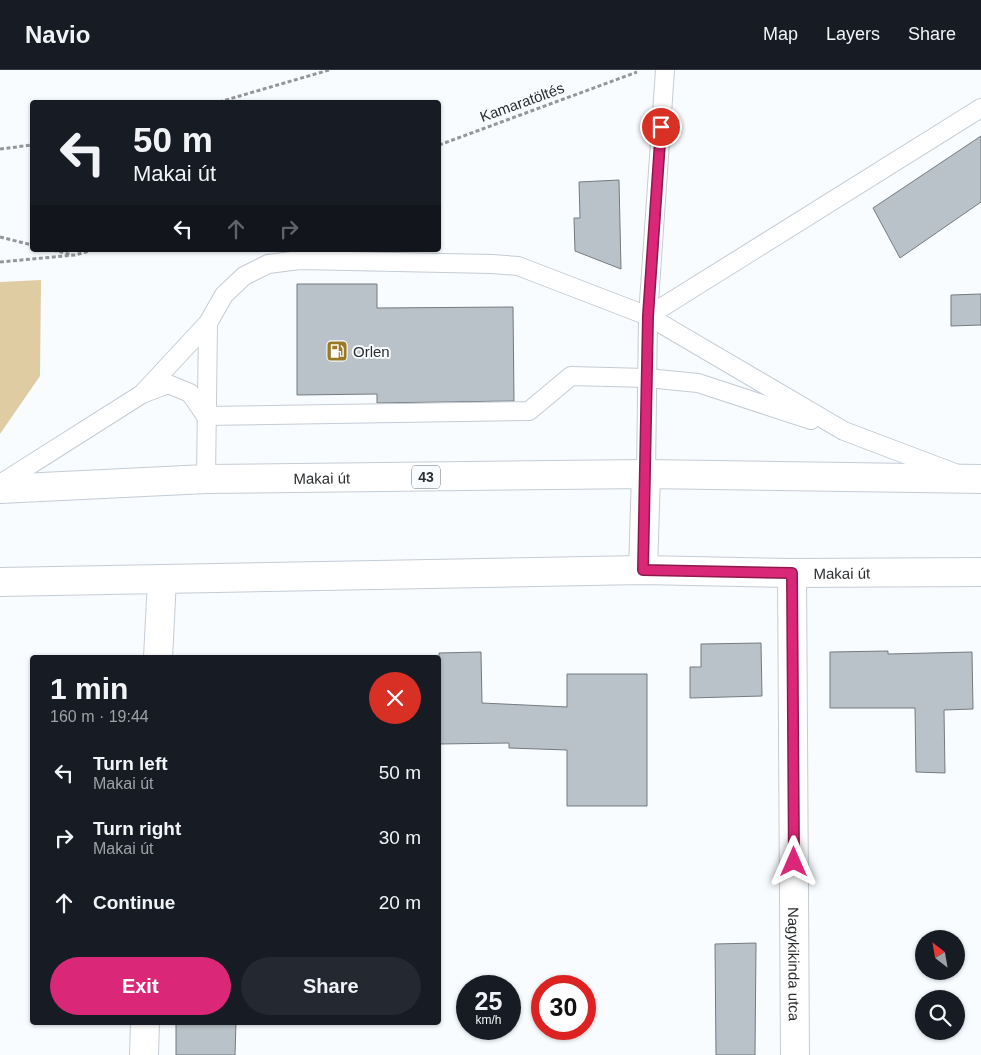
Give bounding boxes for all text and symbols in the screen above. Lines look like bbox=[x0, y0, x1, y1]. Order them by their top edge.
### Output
text: Navio bbox=[25, 21, 90, 48]
text: Map bbox=[763, 24, 798, 44]
text: Layers bbox=[826, 24, 880, 44]
text: Share bbox=[908, 24, 956, 44]
street label: Kamaratöltés bbox=[478, 79, 566, 125]
pin bbox=[640, 106, 682, 148]
icon: arrive bbox=[647, 113, 675, 141]
icon: left bbox=[50, 120, 115, 185]
text: 50 m bbox=[133, 120, 213, 159]
text: Makai út bbox=[133, 161, 216, 186]
icon: left bbox=[169, 215, 197, 243]
icon: ahead bbox=[222, 215, 250, 243]
icon: right bbox=[275, 215, 303, 243]
fuel station icon: Orlen bbox=[325, 339, 349, 363]
place label: Orlen bbox=[353, 343, 390, 360]
road number: 43 bbox=[412, 466, 440, 488]
street label: Makai út bbox=[293, 469, 351, 487]
street label: Makai út bbox=[813, 564, 871, 581]
text: 1 min bbox=[50, 672, 128, 705]
button: close bbox=[369, 672, 421, 724]
text: 160 m · 19:44 bbox=[50, 708, 149, 725]
text: Turn left bbox=[93, 753, 168, 774]
icon: left bbox=[50, 759, 78, 787]
text: 50 m bbox=[379, 762, 421, 783]
text: Makai út bbox=[93, 775, 153, 792]
text: Turn right bbox=[93, 818, 181, 839]
icon: right bbox=[50, 824, 78, 852]
text: 30 m bbox=[379, 827, 421, 848]
position arrow bbox=[767, 835, 819, 887]
text: Makai út bbox=[93, 840, 153, 857]
icon: ahead bbox=[50, 889, 78, 917]
text: Continue bbox=[93, 892, 175, 913]
text: 20 m bbox=[379, 892, 421, 913]
street label: Nagykikinda utca bbox=[786, 907, 803, 1022]
north arrow bbox=[915, 930, 965, 980]
map controls bbox=[915, 930, 965, 1040]
button: Exit bbox=[50, 957, 231, 1015]
button: Share bbox=[241, 957, 421, 1015]
speed limit sign: 30 bbox=[531, 975, 596, 1040]
text: 25 bbox=[475, 987, 502, 1015]
button: search bbox=[915, 990, 965, 1040]
text: km/h bbox=[475, 1013, 502, 1027]

